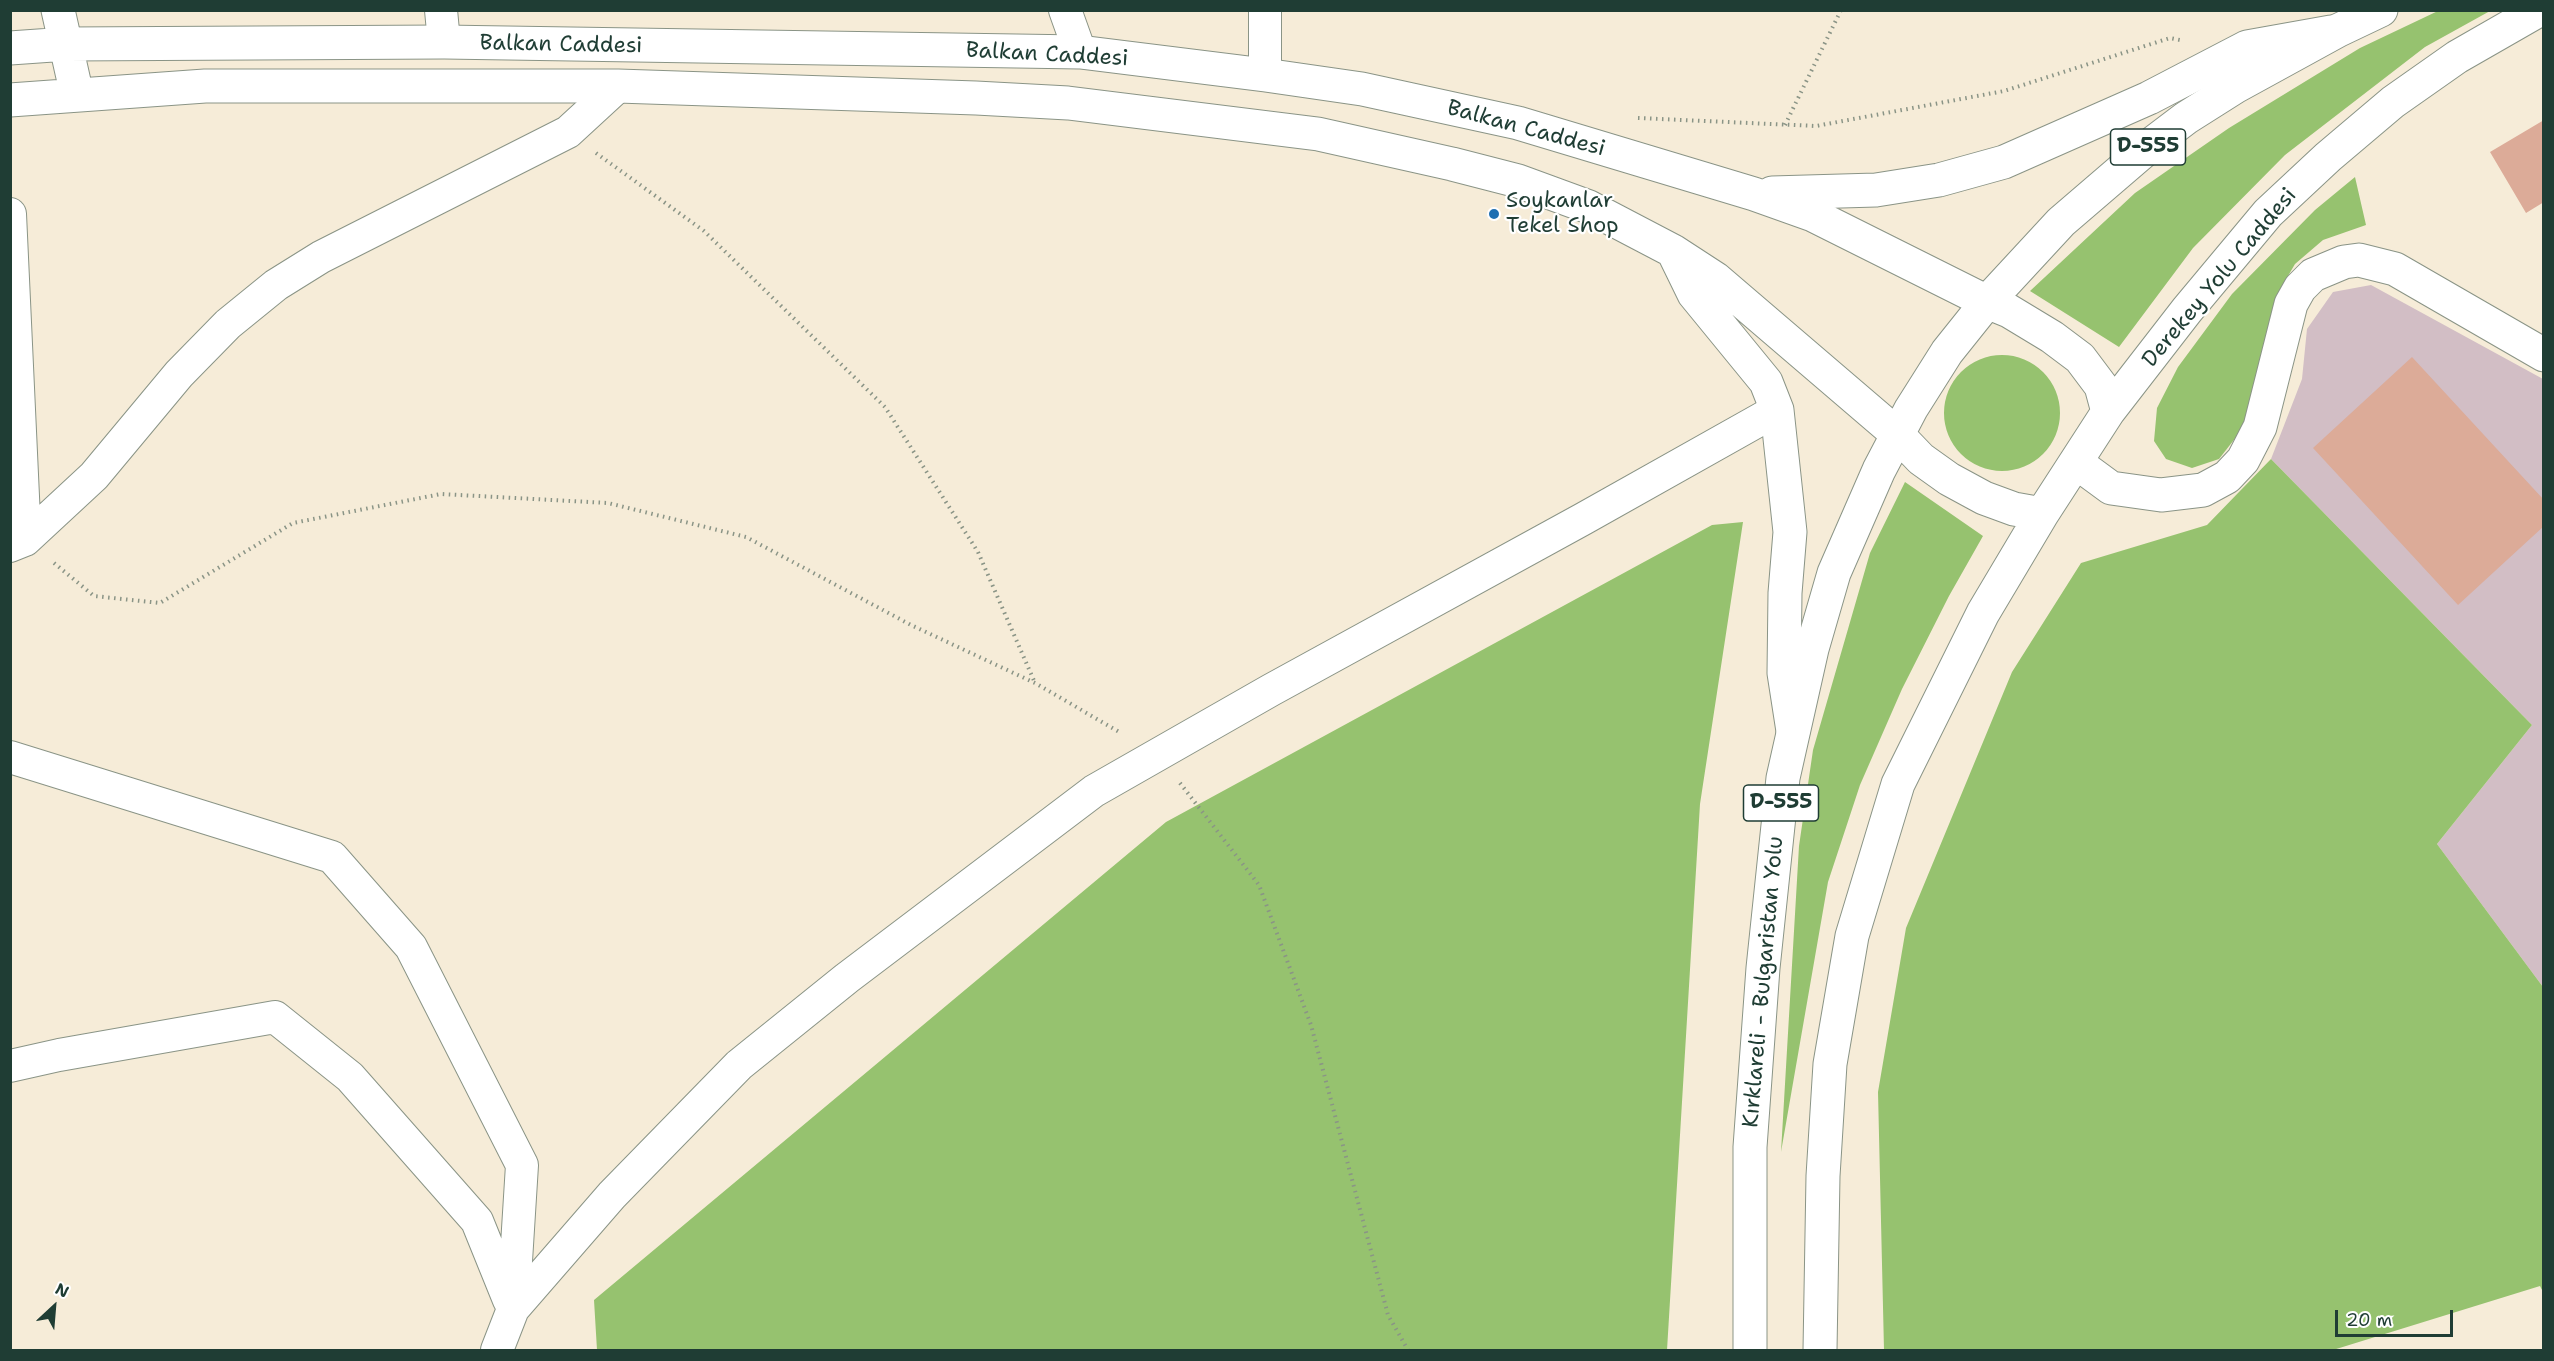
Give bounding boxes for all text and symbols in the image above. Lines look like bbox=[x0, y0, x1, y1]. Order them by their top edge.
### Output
street label: Balkan Caddesi bbox=[479, 30, 643, 60]
street label: Balkan Caddesi bbox=[965, 38, 1129, 72]
street label: Balkan Caddesi bbox=[1444, 95, 1608, 163]
road number: D-555 bbox=[2110, 129, 2186, 165]
street label: Derekey Yolu Caddesi bbox=[2137, 183, 2303, 373]
place label: Soykanlar Tekel Shop bbox=[1506, 188, 1619, 240]
marker: Soykanlar Tekel Shop bbox=[1487, 207, 1501, 221]
road number: D-555 bbox=[1744, 785, 1818, 821]
street label: Kırklareli - Bulgaristan Yolu bbox=[1738, 835, 1790, 1129]
north arrow bbox=[24, 1277, 84, 1337]
text: N bbox=[52, 1278, 72, 1303]
scale bar bbox=[2338, 1298, 2456, 1336]
text: 20 m bbox=[2346, 1308, 2392, 1332]

